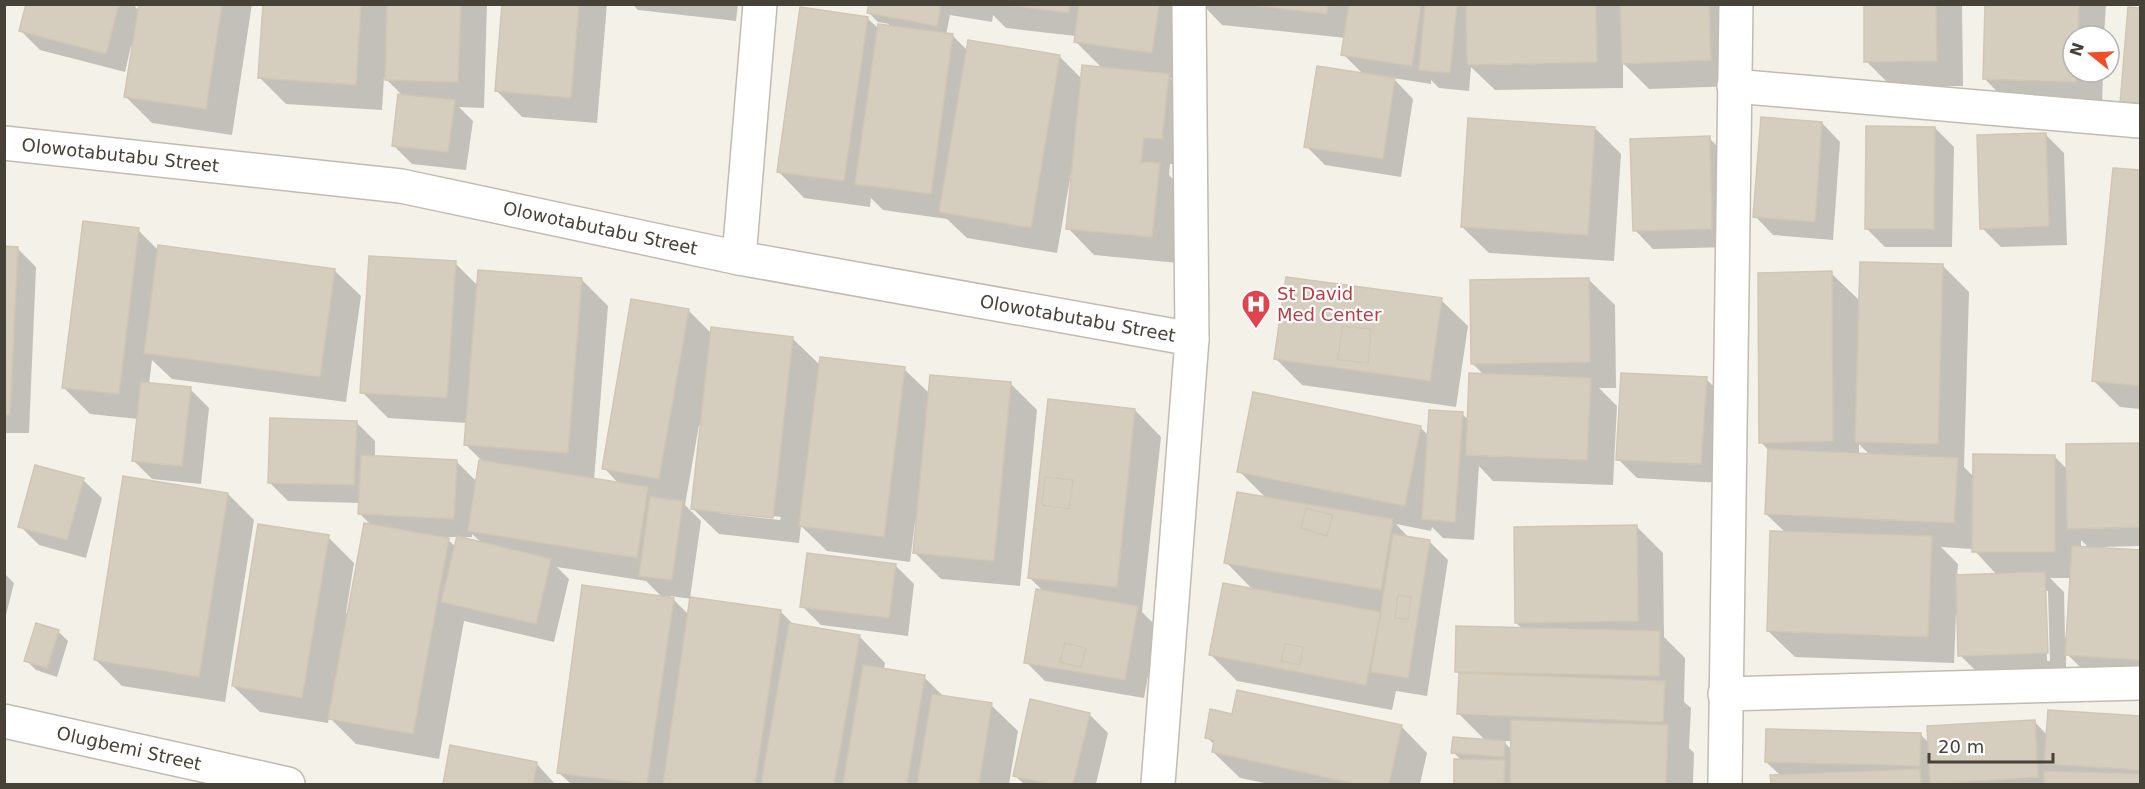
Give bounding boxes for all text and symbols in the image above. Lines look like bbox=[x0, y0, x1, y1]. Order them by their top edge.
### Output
north arrow bbox=[2061, 24, 2121, 84]
text: N bbox=[2066, 40, 2088, 59]
street label: Olowotabutabu Street bbox=[21, 134, 220, 176]
street label: Olowotabutabu Street bbox=[501, 197, 699, 259]
place label: St David Med Center bbox=[1277, 283, 1382, 325]
hospital icon: St David Med Center bbox=[1240, 288, 1272, 330]
street label: Olowotabutabu Street bbox=[978, 290, 1177, 346]
street label: Olugbemi Street bbox=[55, 722, 203, 774]
scale bar bbox=[1929, 726, 2054, 764]
text: 20 m bbox=[1938, 736, 1984, 757]

